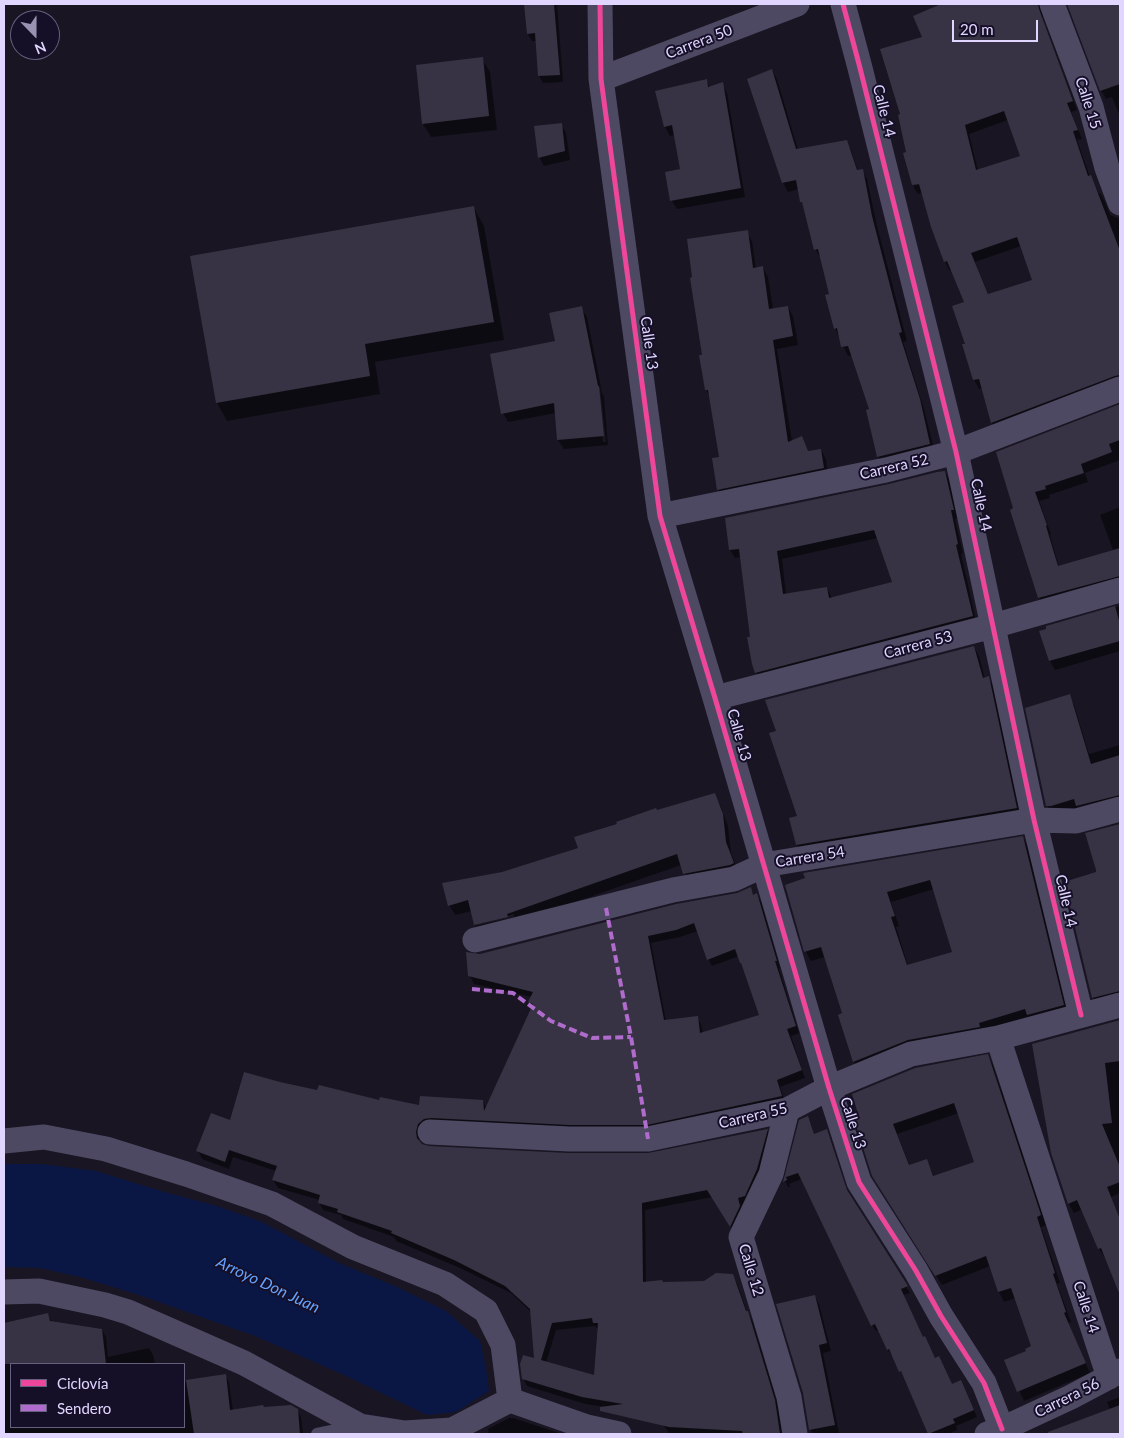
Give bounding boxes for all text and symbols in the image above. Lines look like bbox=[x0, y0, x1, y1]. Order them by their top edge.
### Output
north arrow bbox=[10, 10, 60, 60]
scale bar bbox=[954, 10, 1040, 42]
text: 20 m bbox=[960, 20, 994, 38]
street label: Carrera 50 bbox=[663, 21, 735, 63]
text: N bbox=[32, 39, 49, 58]
street label: Calle 15 bbox=[1071, 75, 1105, 131]
street label: Calle 14 bbox=[869, 83, 899, 139]
street label: Calle 13 bbox=[636, 315, 662, 371]
street label: Carrera 52 bbox=[858, 450, 930, 484]
street label: Calle 14 bbox=[967, 477, 995, 533]
street label: Carrera 53 bbox=[882, 627, 954, 663]
street label: Calle 13 bbox=[723, 707, 755, 763]
street label: Carrera 54 bbox=[774, 843, 846, 871]
street label: Calle 14 bbox=[1051, 873, 1081, 929]
street label: Calle 13 bbox=[836, 1095, 870, 1151]
street label: Carrera 55 bbox=[717, 1099, 789, 1133]
street label: Calle 12 bbox=[735, 1242, 767, 1298]
water label: Arroyo Don Juan bbox=[213, 1253, 323, 1317]
street label: Calle 14 bbox=[1069, 1279, 1103, 1335]
legend bbox=[10, 1363, 185, 1428]
text: Ciclovía bbox=[57, 1374, 108, 1392]
street label: Carrera 56 bbox=[1032, 1375, 1102, 1421]
text: Sendero bbox=[57, 1399, 111, 1417]

